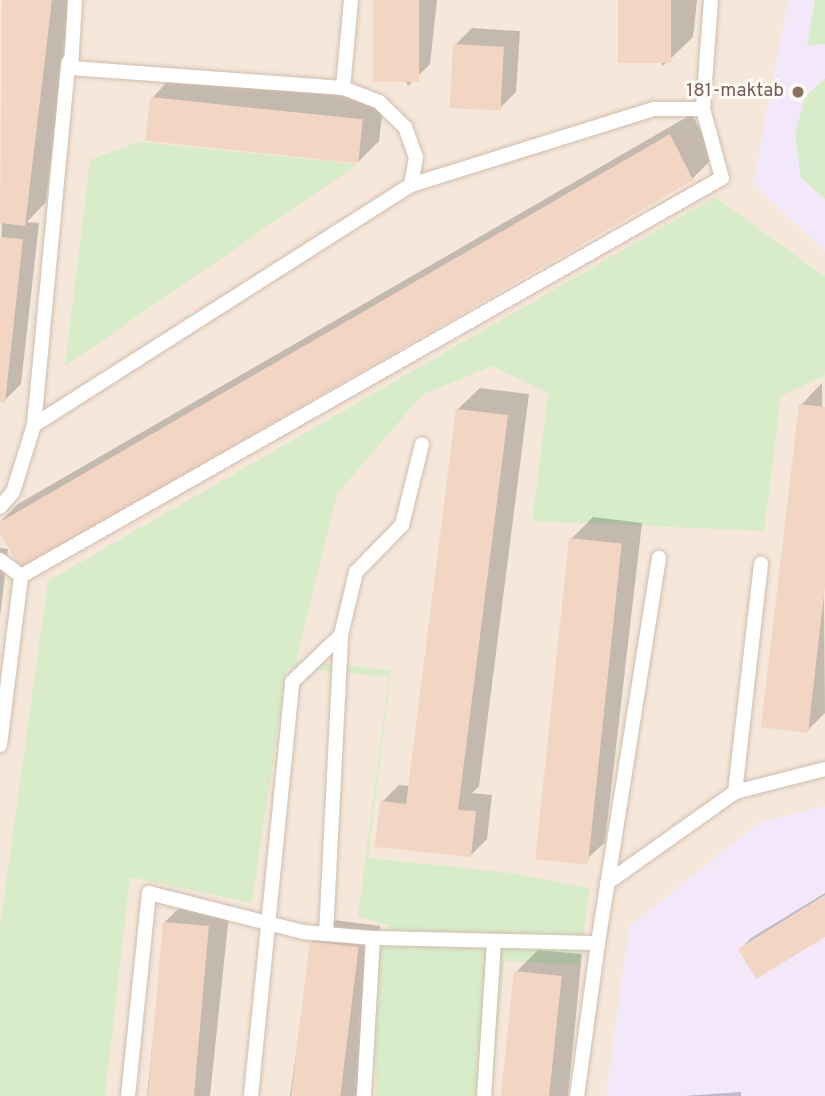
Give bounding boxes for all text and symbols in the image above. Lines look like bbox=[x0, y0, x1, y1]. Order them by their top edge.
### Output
place label: 181-maktab bbox=[686, 81, 784, 103]
marker: 181-maktab bbox=[790, 84, 806, 100]

